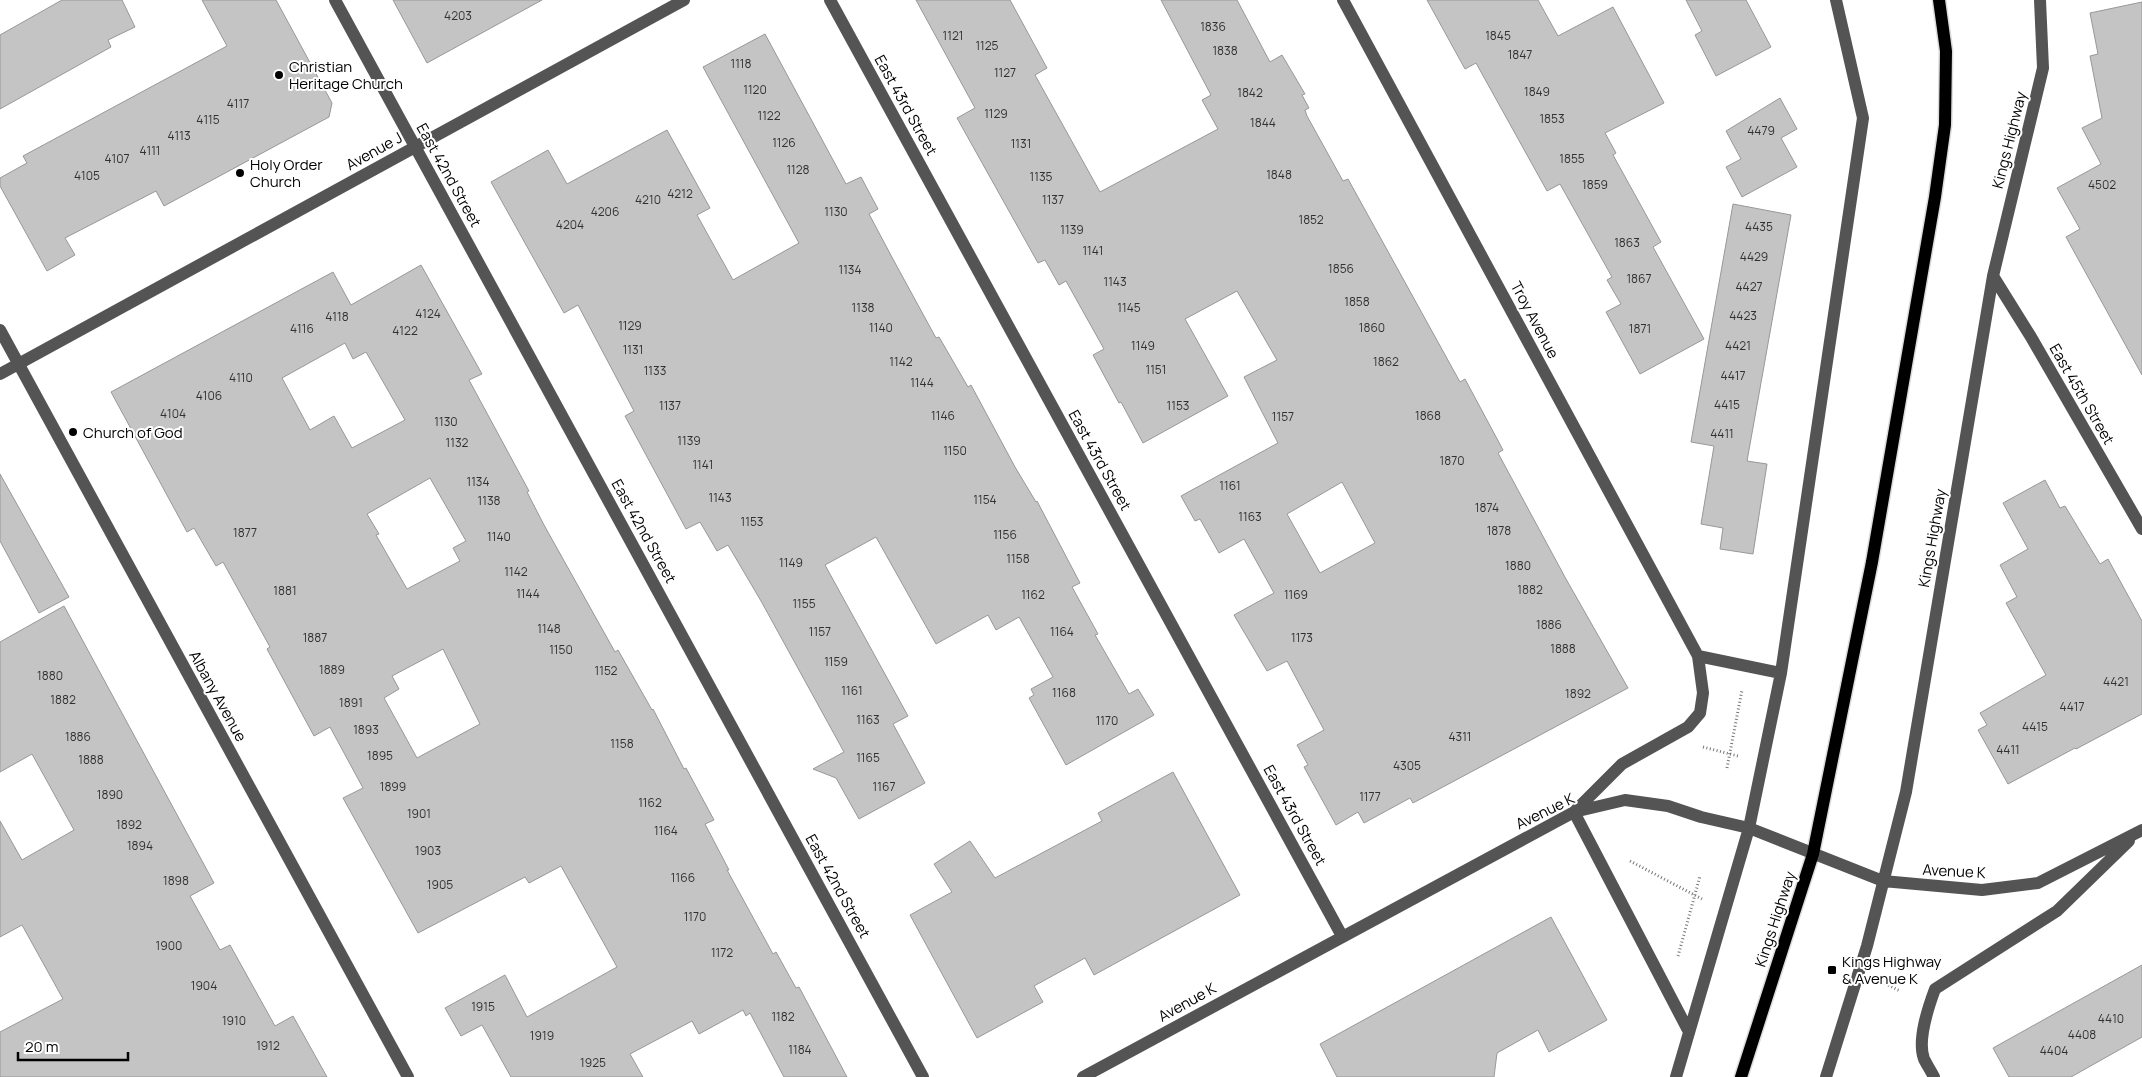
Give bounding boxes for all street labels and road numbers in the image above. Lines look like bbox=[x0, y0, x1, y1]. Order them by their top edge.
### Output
street label: East 43rd Street bbox=[870, 51, 942, 159]
street label: Kings Highway bbox=[1987, 89, 2031, 191]
street label: East 42nd Street bbox=[412, 119, 486, 231]
street label: Avenue J bbox=[342, 127, 406, 175]
street label: Troy Avenue bbox=[1506, 278, 1564, 362]
street label: East 45th Street bbox=[2045, 340, 2119, 448]
street label: East 43rd Street bbox=[1064, 406, 1136, 514]
street label: East 42nd Street bbox=[607, 475, 681, 587]
street label: Kings Highway bbox=[1913, 487, 1951, 589]
street label: Albany Avenue bbox=[184, 647, 252, 746]
street label: East 43rd Street bbox=[1259, 761, 1331, 869]
street label: Avenue K bbox=[1512, 788, 1578, 834]
street label: East 42nd Street bbox=[801, 830, 875, 942]
street label: Avenue K bbox=[1922, 859, 1986, 883]
street label: Kings Highway bbox=[1750, 868, 1800, 970]
street label: Avenue K bbox=[1154, 977, 1220, 1027]

